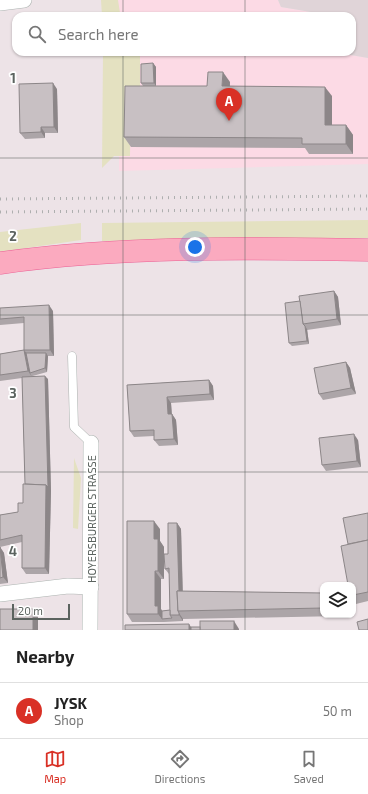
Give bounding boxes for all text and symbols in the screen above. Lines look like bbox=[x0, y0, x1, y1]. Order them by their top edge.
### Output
search box bbox=[12, 12, 356, 56]
icon: search bbox=[26, 23, 48, 45]
text: Search here bbox=[58, 25, 139, 43]
text: 1 bbox=[10, 70, 16, 86]
pin: A bbox=[216, 88, 242, 121]
text: 2 bbox=[9, 228, 17, 244]
your location bbox=[185, 237, 205, 257]
text: 3 bbox=[9, 385, 17, 401]
street label: HOYERSBURGER STRASSE bbox=[85, 455, 98, 583]
text: 4 bbox=[9, 543, 17, 559]
map controls bbox=[320, 582, 356, 618]
button: layers bbox=[320, 582, 356, 618]
scale bar bbox=[12, 602, 70, 621]
text: 20 m bbox=[18, 604, 43, 617]
text: Nearby bbox=[16, 646, 74, 666]
text: JYSK bbox=[54, 694, 87, 712]
text: A bbox=[25, 703, 33, 719]
text: 50 m bbox=[323, 703, 352, 719]
text: Shop bbox=[54, 712, 84, 728]
tab: Map bbox=[44, 748, 66, 785]
tab: Directions bbox=[155, 748, 205, 785]
tab: Saved bbox=[294, 748, 324, 785]

